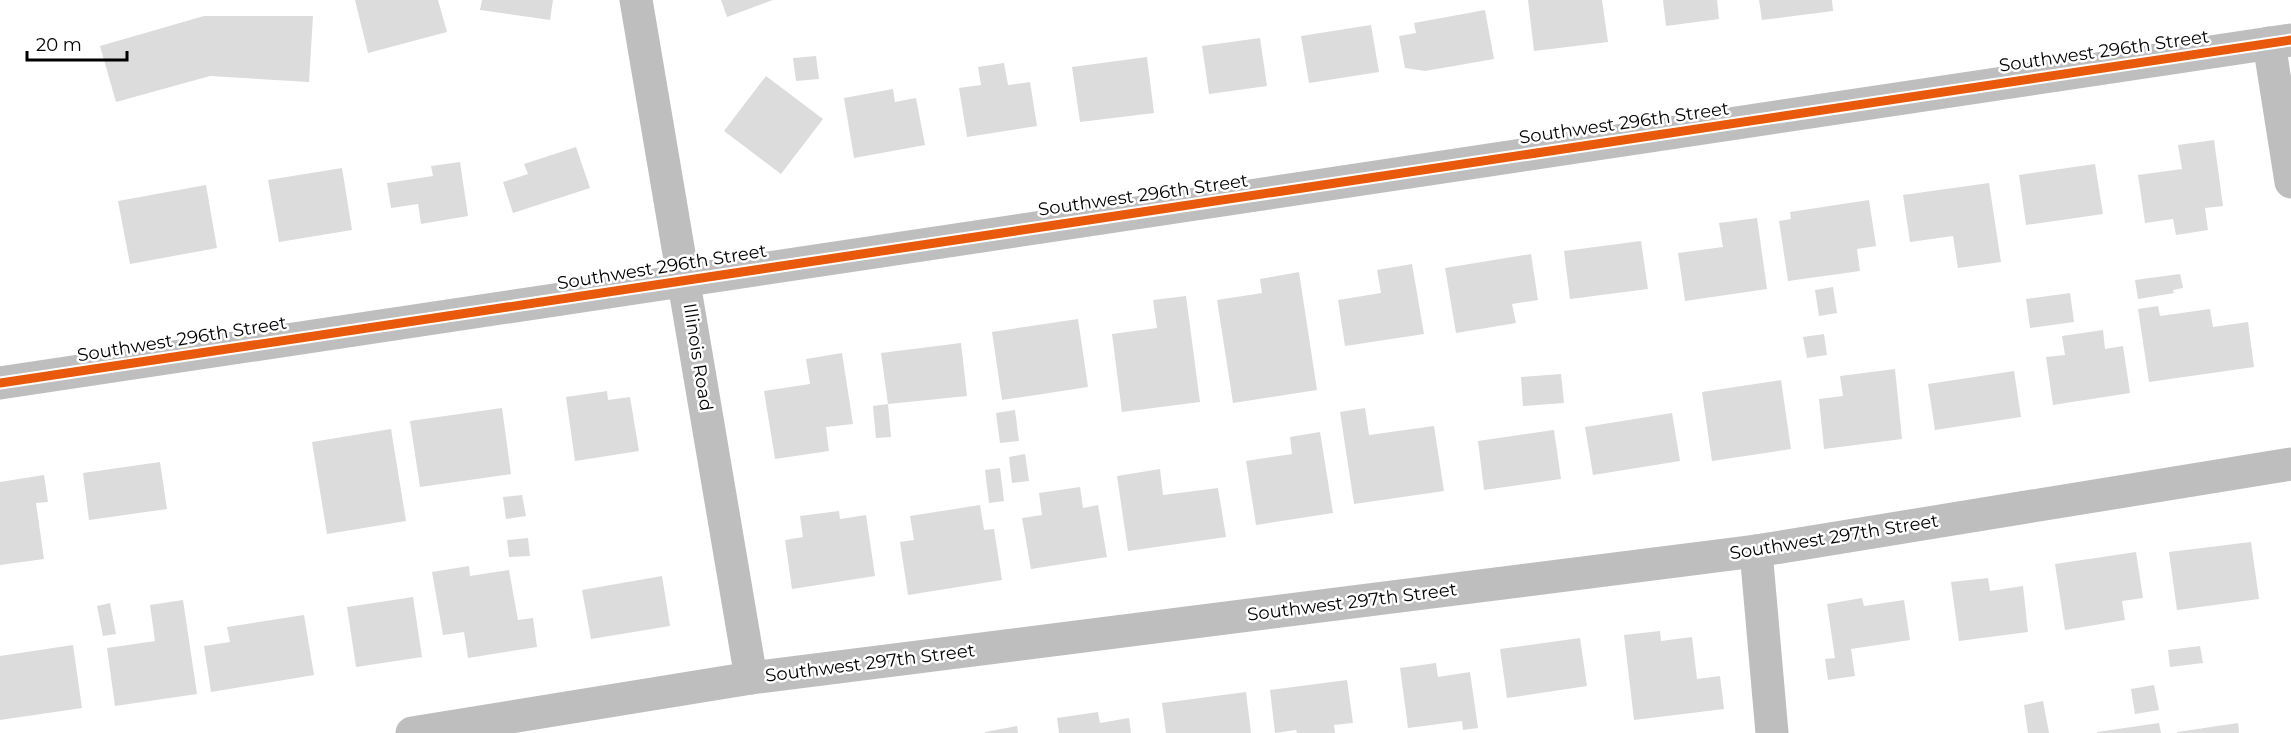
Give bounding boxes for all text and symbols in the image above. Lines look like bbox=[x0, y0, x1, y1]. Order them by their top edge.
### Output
scale bar bbox=[27, 24, 128, 62]
street label: Southwest 296th Street bbox=[1998, 25, 2210, 77]
text: 20 m bbox=[36, 34, 82, 56]
street label: Southwest 296th Street bbox=[1518, 97, 1730, 149]
street label: Southwest 296th Street bbox=[1037, 169, 1249, 221]
street label: Southwest 296th Street bbox=[556, 240, 768, 294]
street label: Illinois Road bbox=[679, 302, 717, 412]
street label: Southwest 296th Street bbox=[76, 312, 288, 366]
street label: Southwest 297th Street bbox=[1728, 510, 1940, 564]
street label: Southwest 297th Street bbox=[1246, 578, 1458, 626]
street label: Southwest 297th Street bbox=[764, 639, 976, 687]

